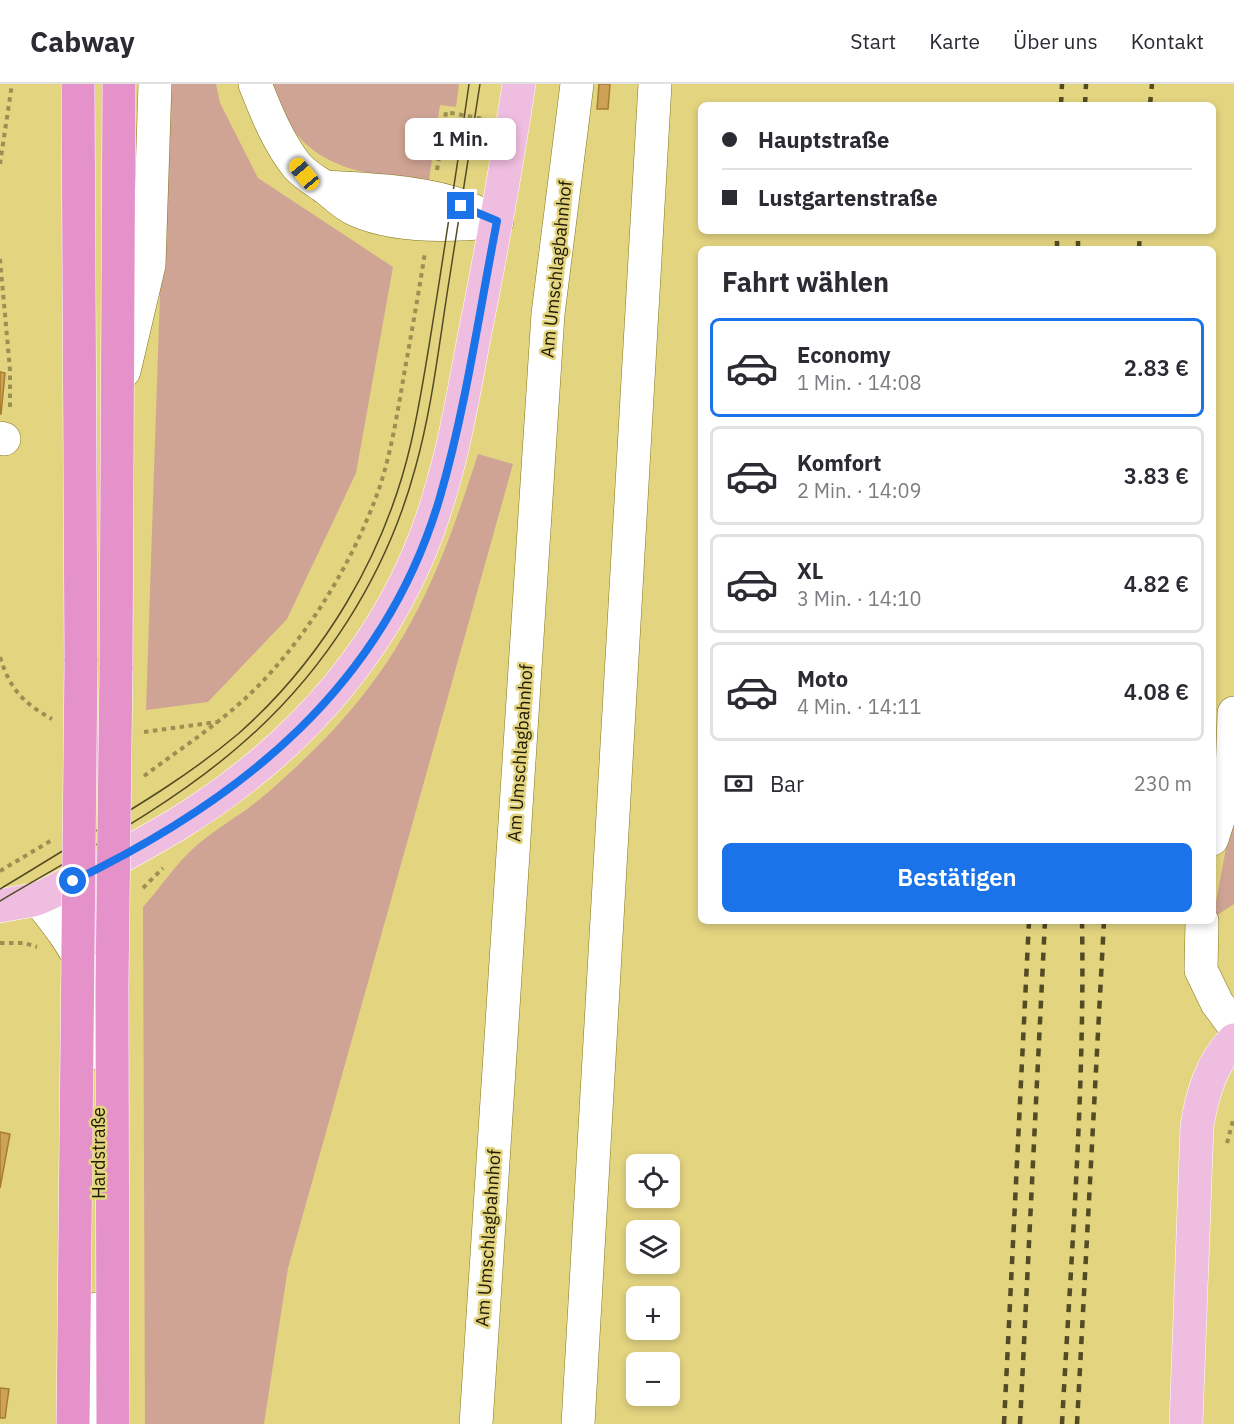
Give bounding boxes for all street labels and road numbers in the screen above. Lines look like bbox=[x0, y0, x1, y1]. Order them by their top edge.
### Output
street label: Am Umschlagbahnhof bbox=[535, 179, 577, 359]
street label: Am Umschlagbahnhof bbox=[502, 663, 538, 843]
street label: Hardstraße bbox=[87, 1107, 110, 1199]
street label: Am Umschlagbahnhof bbox=[470, 1148, 506, 1328]

